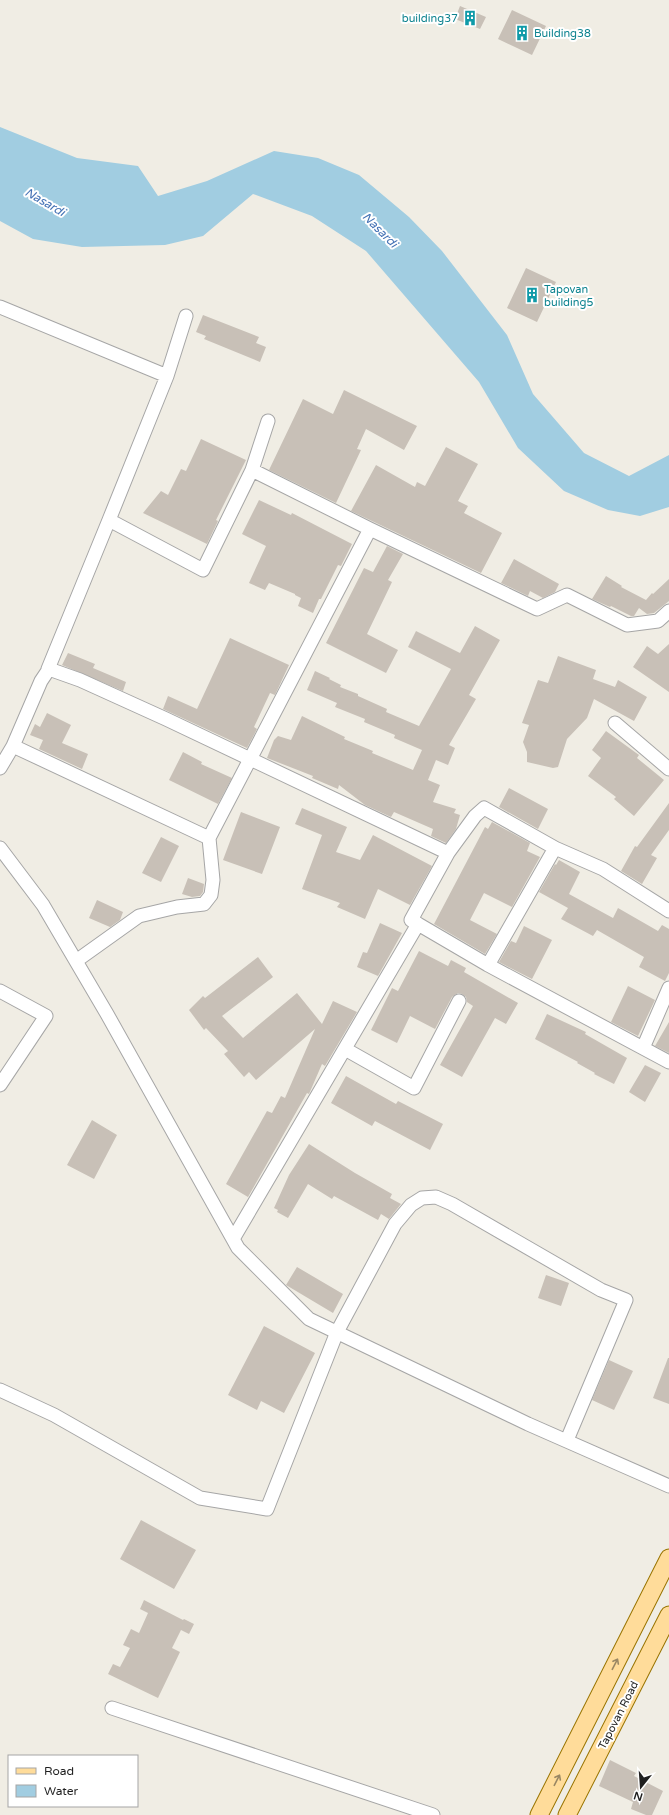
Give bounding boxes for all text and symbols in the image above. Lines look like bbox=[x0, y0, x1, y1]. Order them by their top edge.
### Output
building icon: building37 bbox=[461, 9, 479, 27]
place label: building37 bbox=[402, 12, 458, 25]
building icon: Building38 bbox=[513, 24, 531, 42]
place label: Building38 bbox=[534, 27, 591, 40]
water label: Nasardi bbox=[23, 185, 69, 220]
water label: Nasardi bbox=[360, 210, 402, 252]
place label: Tapovan building5 bbox=[544, 283, 593, 309]
building icon: Tapovan building5 bbox=[523, 286, 541, 304]
one-way arrow bbox=[612, 1658, 620, 1670]
street label: Tapovan Road bbox=[596, 1679, 641, 1751]
legend bbox=[8, 1755, 138, 1807]
text: Road bbox=[44, 1764, 74, 1778]
north arrow bbox=[621, 1767, 661, 1807]
one-way arrow bbox=[554, 1774, 561, 1786]
text: Water bbox=[44, 1784, 79, 1798]
text: N bbox=[632, 1789, 644, 1804]

